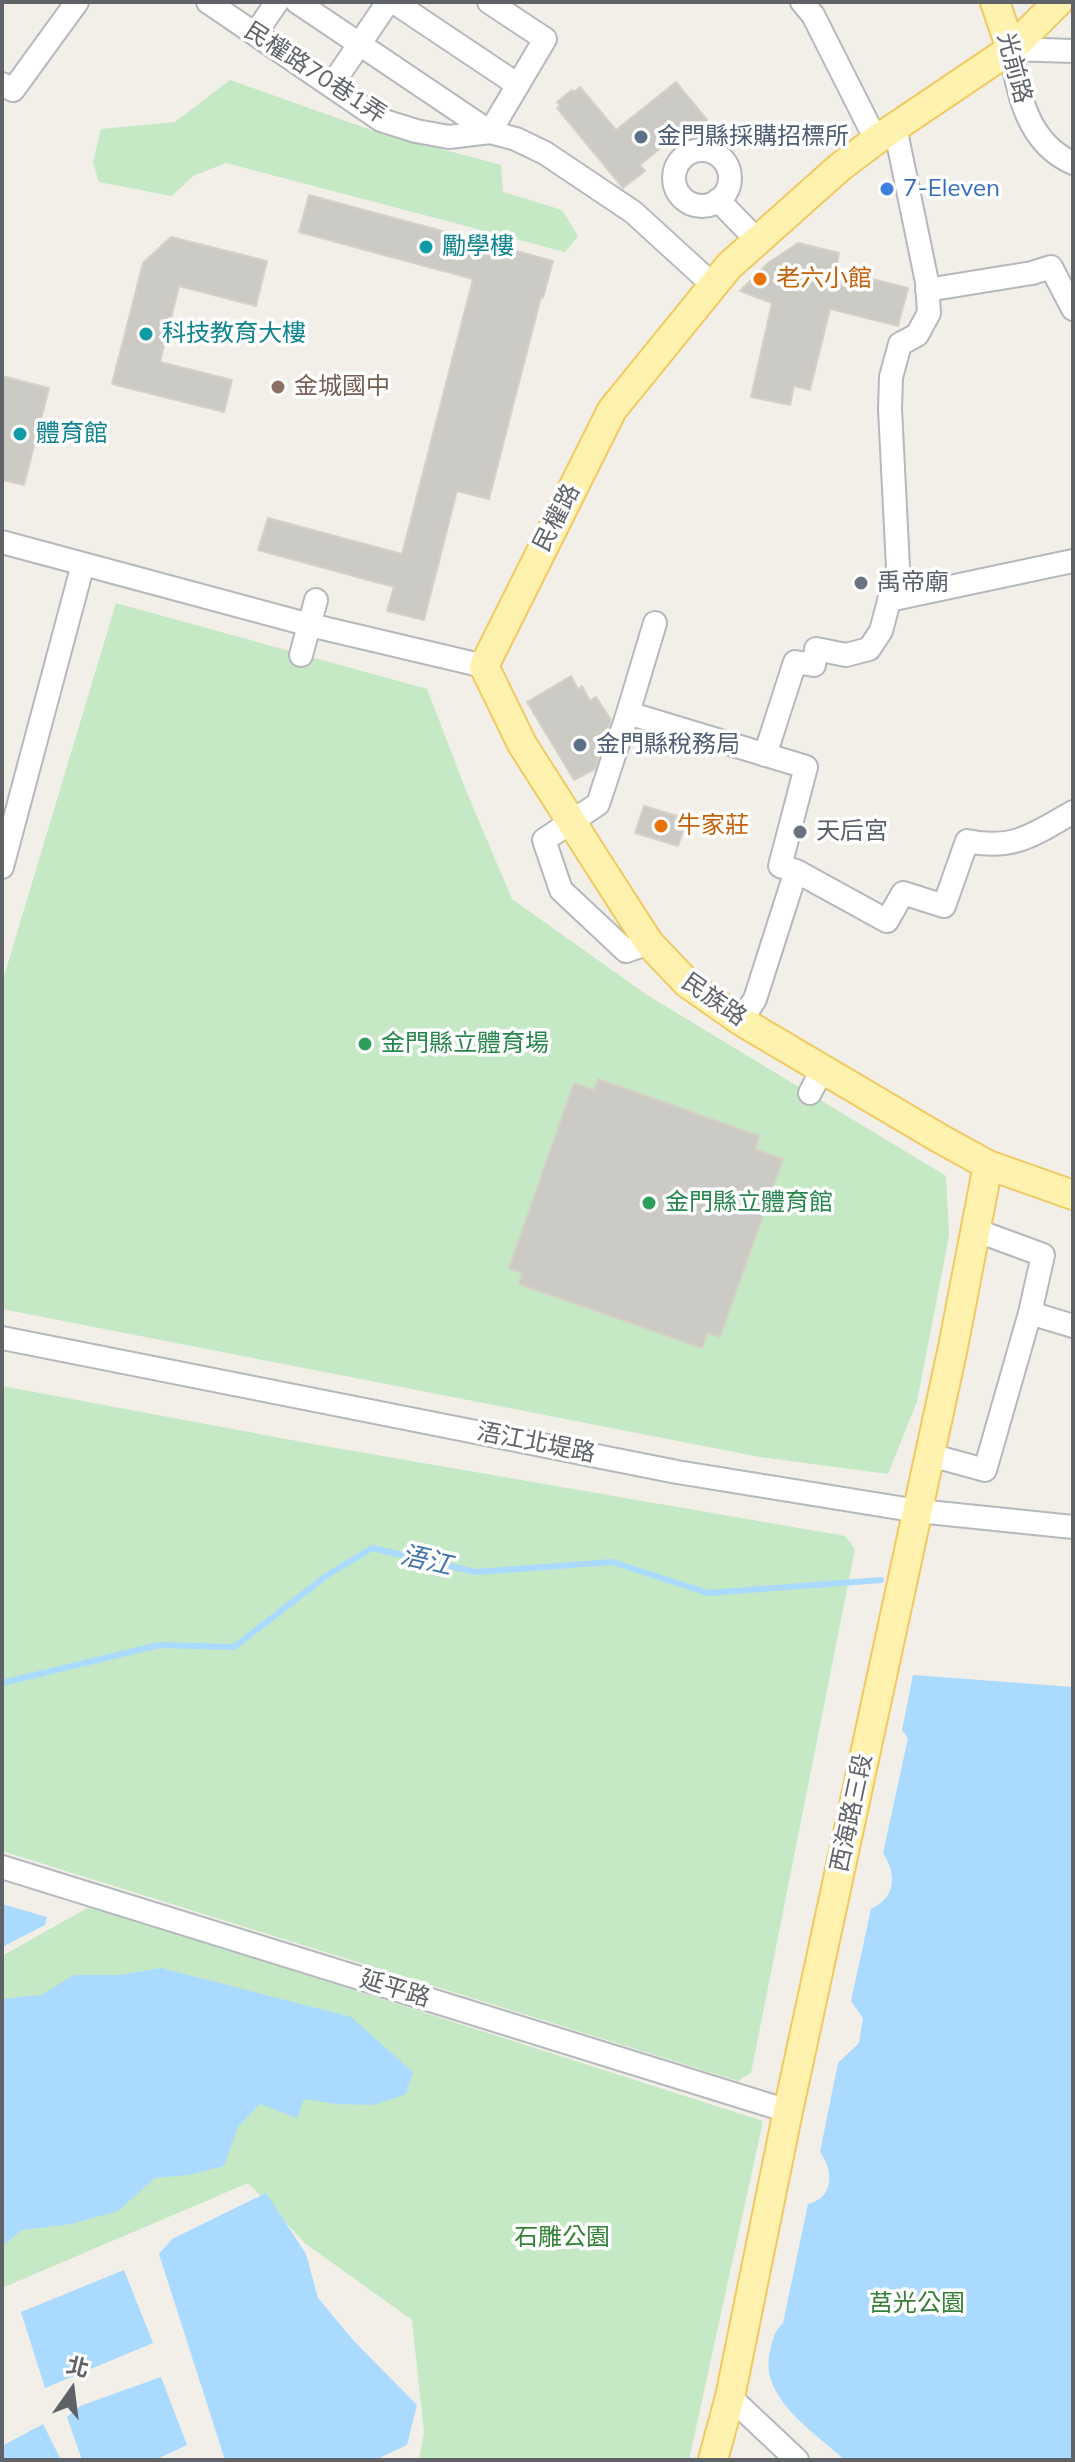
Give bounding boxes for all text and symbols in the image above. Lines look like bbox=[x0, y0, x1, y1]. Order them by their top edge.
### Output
street label: 民權路70巷1弄 bbox=[239, 16, 391, 130]
street label: 光前路 bbox=[991, 29, 1037, 107]
place label: 金門縣採購招標所 bbox=[657, 123, 849, 151]
marker: 金門縣採購招標所 bbox=[632, 128, 650, 146]
place label: 7-Eleven bbox=[903, 175, 1000, 203]
marker: 7-Eleven bbox=[878, 180, 896, 198]
place label: 勵學樓 bbox=[442, 233, 514, 261]
marker: 勵學樓 bbox=[417, 238, 435, 256]
place label: 老六小館 bbox=[776, 265, 872, 293]
marker: 老六小館 bbox=[751, 270, 769, 288]
place label: 科技教育大樓 bbox=[162, 320, 306, 348]
marker: 科技教育大樓 bbox=[137, 325, 155, 343]
place label: 金城國中 bbox=[294, 373, 390, 401]
marker: 金城國中 bbox=[269, 378, 287, 396]
place label: 體育館 bbox=[36, 420, 108, 448]
marker: 體育館 bbox=[11, 425, 29, 443]
street label: 民權路 bbox=[528, 479, 586, 557]
place label: 禹帝廟 bbox=[877, 569, 949, 597]
marker: 禹帝廟 bbox=[852, 574, 870, 592]
place label: 金門縣稅務局 bbox=[596, 731, 740, 759]
marker: 金門縣稅務局 bbox=[571, 736, 589, 754]
place label: 牛家莊 bbox=[677, 812, 749, 840]
marker: 牛家莊 bbox=[652, 817, 670, 835]
place label: 天后宮 bbox=[816, 818, 888, 846]
marker: 天后宮 bbox=[791, 823, 809, 841]
street label: 民族路 bbox=[676, 968, 752, 1032]
place label: 金門縣立體育場 bbox=[381, 1030, 549, 1058]
marker: 金門縣立體育場 bbox=[356, 1035, 374, 1053]
place label: 金門縣立體育館 bbox=[665, 1189, 833, 1217]
marker: 金門縣立體育館 bbox=[640, 1194, 658, 1212]
street label: 浯江北堤路 bbox=[474, 1417, 598, 1469]
water label: 浯江 bbox=[397, 1540, 455, 1582]
street label: 西海路三段 bbox=[825, 1751, 879, 1875]
street label: 延平路 bbox=[356, 1965, 434, 2013]
park label: 石雕公園 bbox=[514, 2224, 610, 2252]
park label: 莒光公園 bbox=[869, 2290, 965, 2318]
north arrow bbox=[32, 2350, 112, 2430]
text: 北 bbox=[64, 2350, 92, 2383]

